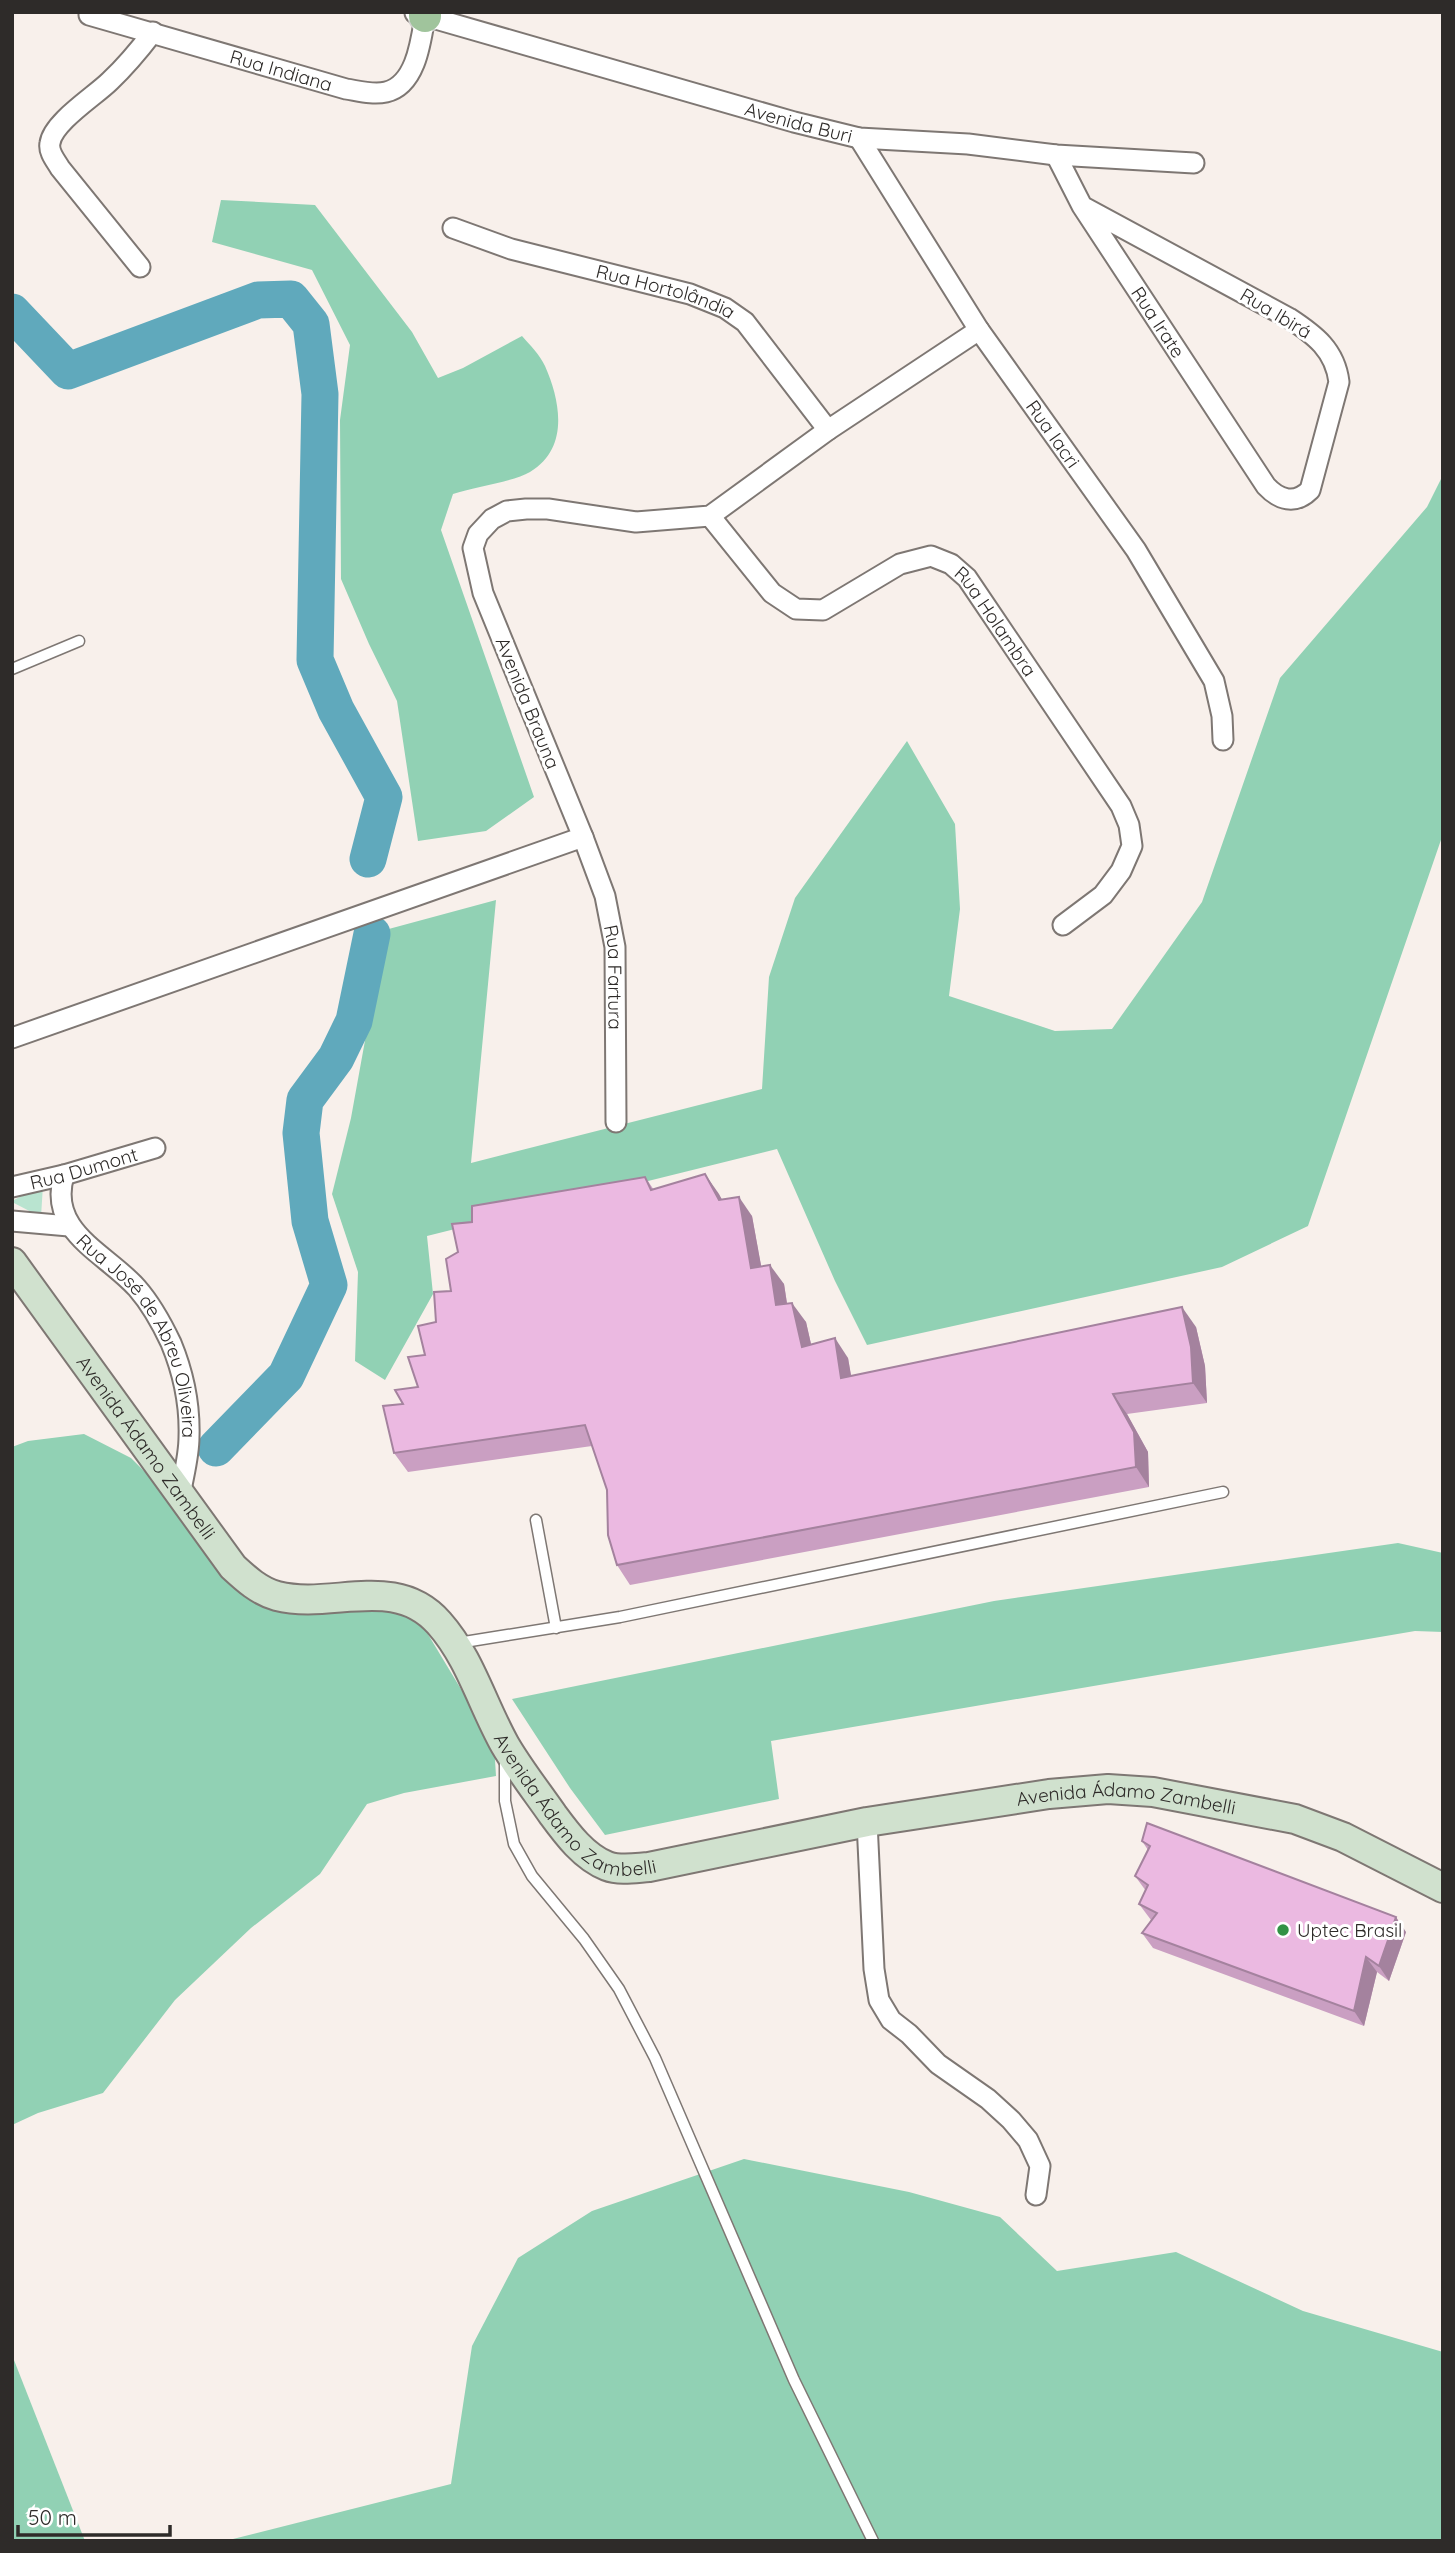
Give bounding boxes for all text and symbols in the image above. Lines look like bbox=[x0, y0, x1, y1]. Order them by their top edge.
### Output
street label: Rua Indiana bbox=[227, 44, 335, 96]
street label: Avenida Buri bbox=[742, 96, 855, 148]
street label: Rua Hortolândia bbox=[594, 259, 740, 324]
street label: Rua Irate bbox=[1126, 282, 1190, 362]
street label: Rua Ibirá bbox=[1236, 282, 1316, 344]
street label: Rua Iacri bbox=[1021, 395, 1085, 472]
street label: Rua Holambra bbox=[950, 561, 1042, 681]
street label: Avenida Brauna bbox=[491, 634, 565, 772]
street label: Rua Fartura bbox=[599, 923, 627, 1030]
street label: Rua Dumont bbox=[27, 1142, 140, 1195]
street label: Rua José de Abreu Oliveira bbox=[72, 1229, 201, 1438]
street label: Avenida Ádamo Zambelli bbox=[72, 1351, 221, 1544]
street label: Avenida Ádamo Zambelli bbox=[489, 1729, 658, 1881]
street label: Avenida Ádamo Zambelli bbox=[1015, 1777, 1238, 1819]
place label: Uptec Brasil bbox=[1297, 1918, 1403, 1942]
marker: Uptec Brasil bbox=[1275, 1922, 1291, 1938]
scale bar bbox=[18, 2494, 170, 2538]
text: 50 m bbox=[28, 2504, 77, 2530]

